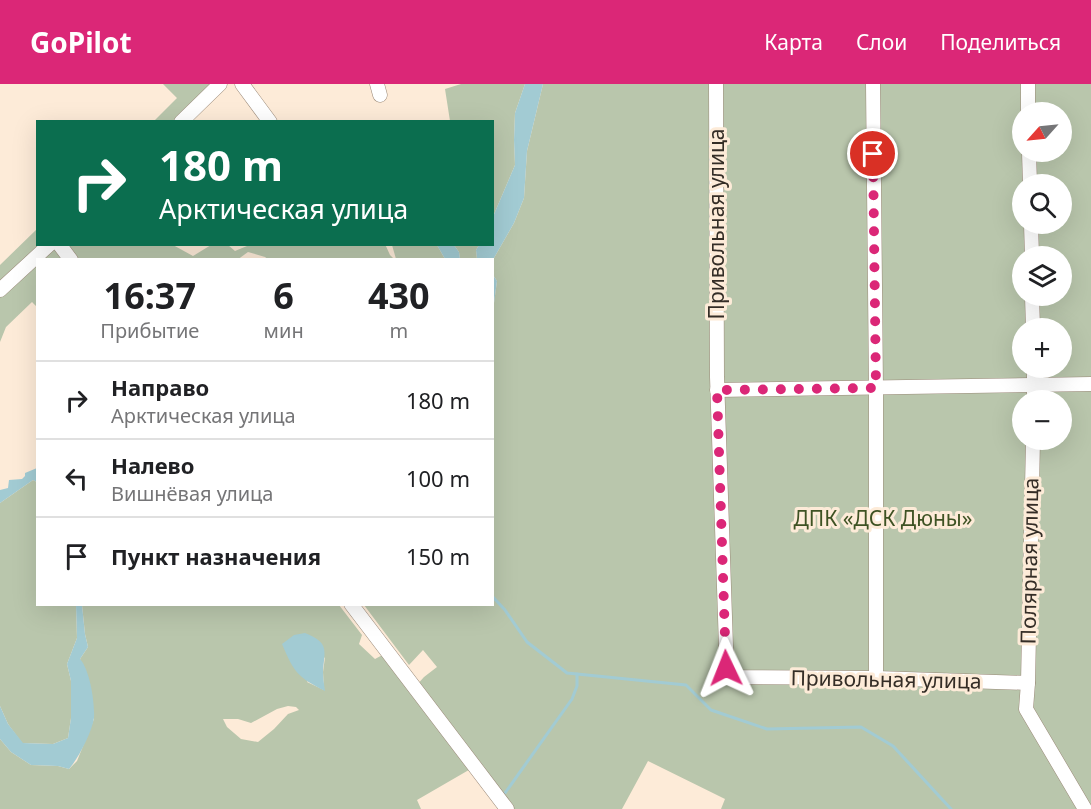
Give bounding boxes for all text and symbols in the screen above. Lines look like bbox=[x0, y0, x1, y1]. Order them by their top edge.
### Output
text: GoPilot bbox=[30, 23, 132, 61]
text: Карта bbox=[764, 28, 823, 56]
text: Слои bbox=[856, 28, 907, 56]
text: Поделиться bbox=[940, 28, 1061, 56]
north arrow bbox=[1012, 102, 1072, 162]
map controls bbox=[1012, 102, 1072, 450]
pin bbox=[847, 128, 898, 179]
street label: Привольная улица bbox=[702, 129, 730, 319]
text: 180 m bbox=[159, 136, 283, 193]
icon: arrive bbox=[856, 137, 889, 170]
icon: right bbox=[60, 144, 138, 222]
button: search bbox=[1012, 174, 1072, 234]
text: Арктическая улица bbox=[159, 190, 408, 227]
button: layers bbox=[1012, 246, 1072, 306]
text: 16:37 bbox=[104, 271, 196, 320]
text: 6 bbox=[273, 271, 294, 320]
text: 430 bbox=[368, 271, 430, 320]
text: Прибытие bbox=[100, 317, 199, 344]
text: мин bbox=[264, 317, 304, 344]
text: m bbox=[389, 317, 408, 344]
button: + bbox=[1012, 318, 1072, 378]
text: Направо bbox=[111, 372, 209, 402]
icon: right bbox=[60, 384, 93, 417]
text: 180 m bbox=[406, 385, 470, 415]
button: − bbox=[1012, 390, 1072, 450]
text: Арктическая улица bbox=[111, 402, 296, 429]
text: Налево bbox=[111, 450, 194, 480]
icon: left bbox=[60, 462, 93, 495]
text: 100 m bbox=[406, 463, 470, 493]
street label: Полярная улица bbox=[1014, 477, 1044, 645]
text: Вишнёвая улица bbox=[111, 480, 273, 507]
park label: ДПК «ДСК Дюны» bbox=[794, 504, 972, 532]
icon: arrive bbox=[60, 540, 93, 573]
text: Пункт назначения bbox=[111, 541, 321, 571]
text: 150 m bbox=[406, 541, 470, 571]
position arrow bbox=[694, 636, 758, 700]
street label: Привольная улица bbox=[790, 663, 982, 695]

